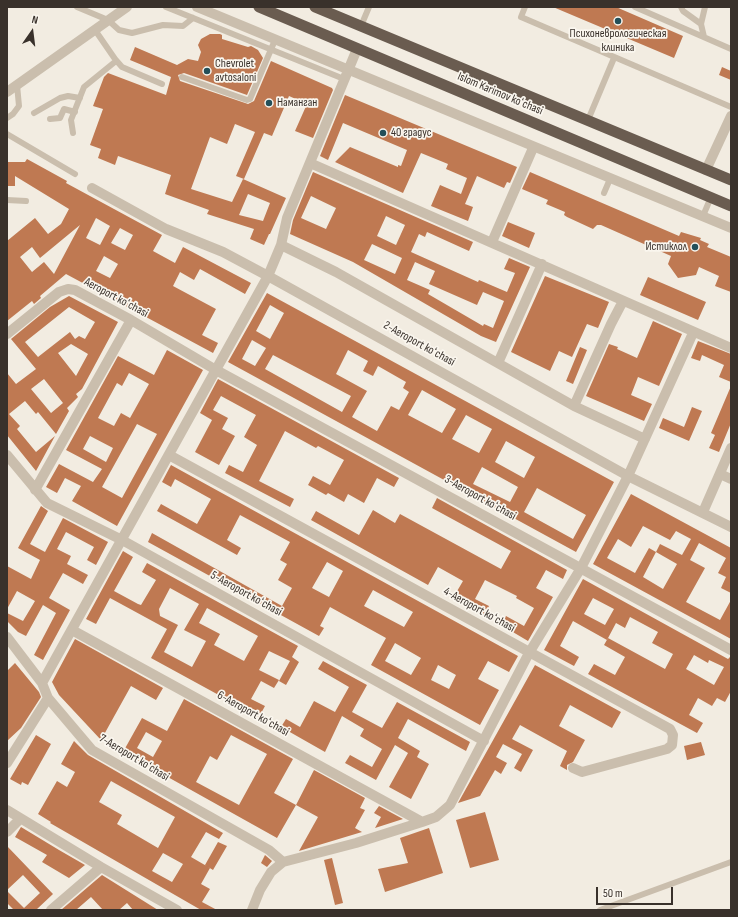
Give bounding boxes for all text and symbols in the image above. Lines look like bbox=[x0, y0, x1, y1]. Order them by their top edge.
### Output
north arrow bbox=[12, 12, 52, 52]
text: N bbox=[31, 13, 39, 27]
marker: Психоневрологическая клиника bbox=[613, 16, 623, 26]
place label: Психоневрологическая клиника bbox=[570, 27, 666, 55]
place label: Chevrolet avtosaloni bbox=[215, 57, 256, 85]
marker: Chevrolet avtosaloni bbox=[202, 66, 212, 76]
street label: Islom Karimov koʻchasi bbox=[455, 69, 545, 119]
place label: Наманган bbox=[277, 96, 317, 110]
marker: Наманган bbox=[264, 98, 274, 108]
place label: 40 градус bbox=[391, 126, 432, 140]
marker: 40 градус bbox=[378, 128, 388, 138]
place label: Истиклол bbox=[645, 240, 687, 254]
marker: Истиклол bbox=[690, 242, 700, 252]
street label: Aeroport koʻchasi bbox=[81, 275, 151, 321]
street label: 2-Aeroport koʻchasi bbox=[381, 318, 457, 370]
street label: 3-Aeroport koʻchasi bbox=[442, 472, 518, 524]
street label: 5-Aeroport koʻchasi bbox=[208, 568, 284, 620]
street label: 4-Aeroport koʻchasi bbox=[441, 584, 517, 636]
street label: 6-Aeroport koʻchasi bbox=[215, 688, 291, 740]
street label: 7-Aeroport koʻchasi bbox=[96, 731, 172, 785]
scale bar bbox=[598, 879, 675, 905]
text: 50 m bbox=[603, 886, 623, 901]

